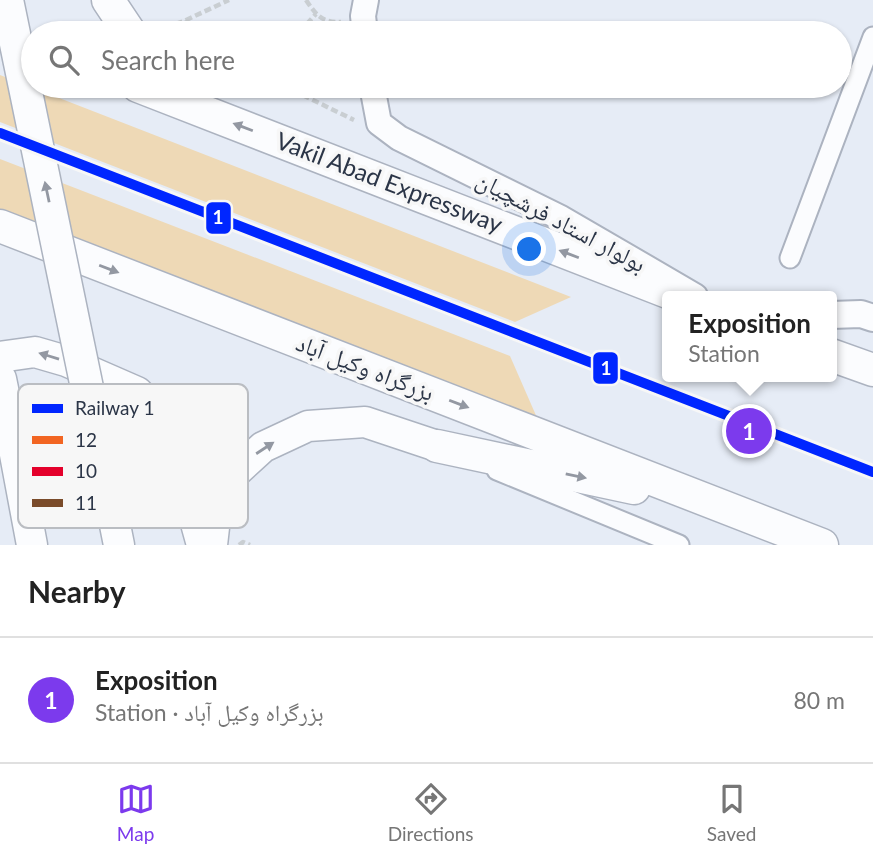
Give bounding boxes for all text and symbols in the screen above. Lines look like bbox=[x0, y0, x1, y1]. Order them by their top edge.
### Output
search box bbox=[21, 21, 852, 98]
icon: search bbox=[45, 41, 83, 79]
text: Search here bbox=[101, 44, 235, 76]
one-way arrow bbox=[232, 121, 253, 132]
street label: Vakil Abad Expressway bbox=[272, 125, 507, 238]
street label: بولوار استاد فرشچیان bbox=[471, 164, 651, 278]
one-way arrow bbox=[41, 181, 52, 203]
line badge: 1 bbox=[205, 201, 232, 235]
text: 1 bbox=[212, 205, 224, 228]
your location bbox=[512, 232, 546, 266]
one-way arrow bbox=[558, 248, 579, 259]
one-way arrow bbox=[99, 263, 120, 274]
popup bbox=[662, 291, 837, 382]
text: Exposition bbox=[688, 307, 811, 339]
street label: بزرگراه وکیل آباد bbox=[292, 327, 439, 407]
text: Station bbox=[688, 339, 760, 367]
one-way arrow bbox=[38, 351, 59, 361]
line badge: 1 bbox=[592, 351, 619, 385]
text: 1 bbox=[600, 356, 612, 379]
legend bbox=[18, 384, 248, 528]
text: Railway 1 bbox=[75, 396, 155, 419]
one-way arrow bbox=[448, 398, 469, 409]
pin: 1 bbox=[726, 405, 772, 457]
text: 12 bbox=[75, 428, 97, 451]
one-way arrow bbox=[256, 441, 274, 455]
text: 10 bbox=[75, 459, 97, 482]
one-way arrow bbox=[565, 470, 587, 481]
text: 11 bbox=[75, 491, 97, 514]
text: Nearby bbox=[28, 573, 126, 609]
text: Exposition bbox=[95, 664, 218, 696]
text: 1 bbox=[44, 686, 58, 714]
text: 80 m bbox=[794, 686, 845, 714]
text: Station · بزرگراه وکیل آباد bbox=[95, 698, 324, 726]
tab: Map bbox=[117, 780, 155, 845]
tab: Directions bbox=[388, 780, 474, 845]
tab: Saved bbox=[707, 780, 756, 845]

